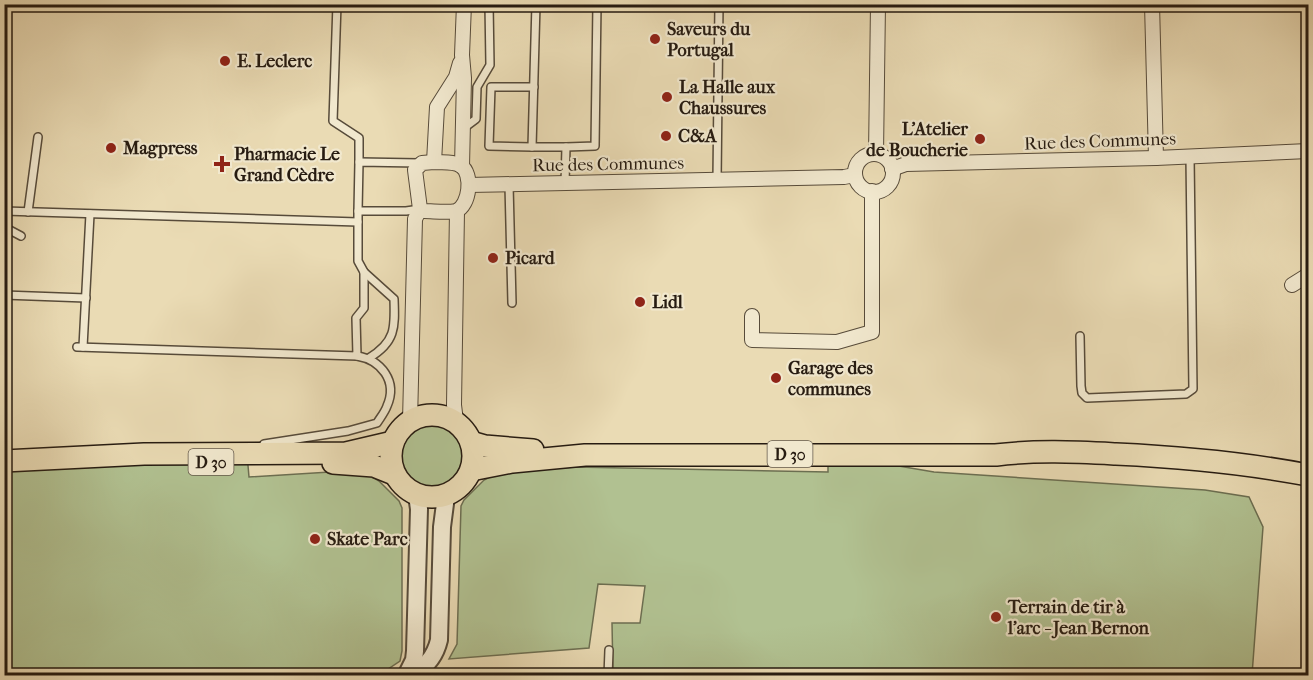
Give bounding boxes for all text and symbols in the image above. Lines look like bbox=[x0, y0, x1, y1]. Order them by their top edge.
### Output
place label: Saveurs du Portugal bbox=[667, 19, 751, 61]
marker: Saveurs du Portugal bbox=[648, 32, 662, 46]
place label: E. Leclerc bbox=[237, 51, 312, 72]
marker: E. Leclerc bbox=[218, 54, 232, 68]
place label: La Halle aux Chaussures bbox=[679, 77, 776, 119]
marker: La Halle aux Chaussures bbox=[660, 90, 674, 104]
place label: L'Atelier de Boucherie bbox=[866, 119, 968, 161]
place label: C&A bbox=[678, 126, 718, 147]
street label: Rue des Communes bbox=[1024, 128, 1177, 155]
marker: C&A bbox=[659, 129, 673, 143]
marker: L'Atelier de Boucherie bbox=[973, 132, 987, 146]
place label: Magpress bbox=[122, 138, 198, 159]
marker: Magpress bbox=[104, 141, 118, 155]
place label: Pharmacie Le Grand Cèdre bbox=[234, 144, 340, 186]
street label: Rue des Communes bbox=[532, 153, 684, 176]
marker: Pharmacie Le Grand Cèdre bbox=[215, 157, 229, 171]
place label: Picard bbox=[505, 248, 556, 269]
marker: Picard bbox=[486, 251, 500, 265]
place label: Lidl bbox=[652, 292, 684, 313]
marker: Lidl bbox=[633, 295, 647, 309]
place label: Garage des communes bbox=[788, 358, 873, 400]
marker: Garage des communes bbox=[769, 371, 783, 385]
road number: D 30 bbox=[768, 441, 812, 467]
road number: D 30 bbox=[188, 449, 234, 475]
place label: Skate Parc bbox=[327, 529, 408, 550]
marker: Skate Parc bbox=[308, 532, 322, 546]
place label: Terrain de tir à l'arc - Jean Bernon bbox=[1007, 597, 1149, 639]
marker: Terrain de tir à l'arc - Jean Bernon bbox=[989, 610, 1003, 624]

